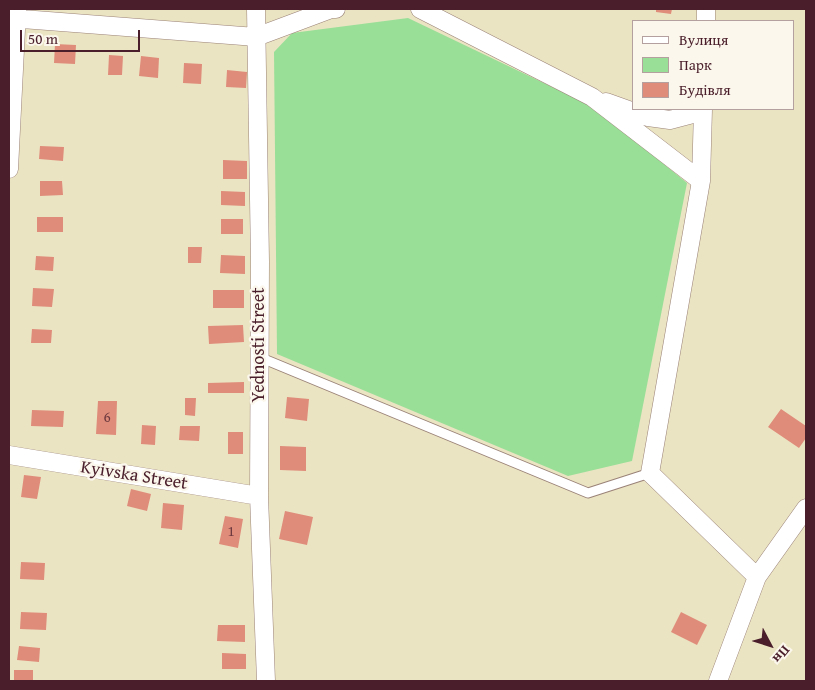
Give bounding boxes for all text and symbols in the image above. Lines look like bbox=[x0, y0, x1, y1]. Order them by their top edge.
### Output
scale bar bbox=[22, 20, 142, 52]
legend bbox=[632, 20, 795, 110]
text: 50 m bbox=[28, 28, 58, 49]
text: Вулиця bbox=[679, 29, 728, 50]
text: Парк bbox=[679, 54, 712, 75]
text: Будівля bbox=[679, 79, 731, 100]
street label: Yednosti Street bbox=[248, 287, 270, 403]
house number: 6 bbox=[103, 409, 111, 427]
street label: Kyivska Street bbox=[79, 457, 189, 495]
house number: 1 bbox=[227, 523, 235, 541]
north arrow bbox=[745, 620, 795, 670]
text: Пн bbox=[768, 641, 795, 668]

